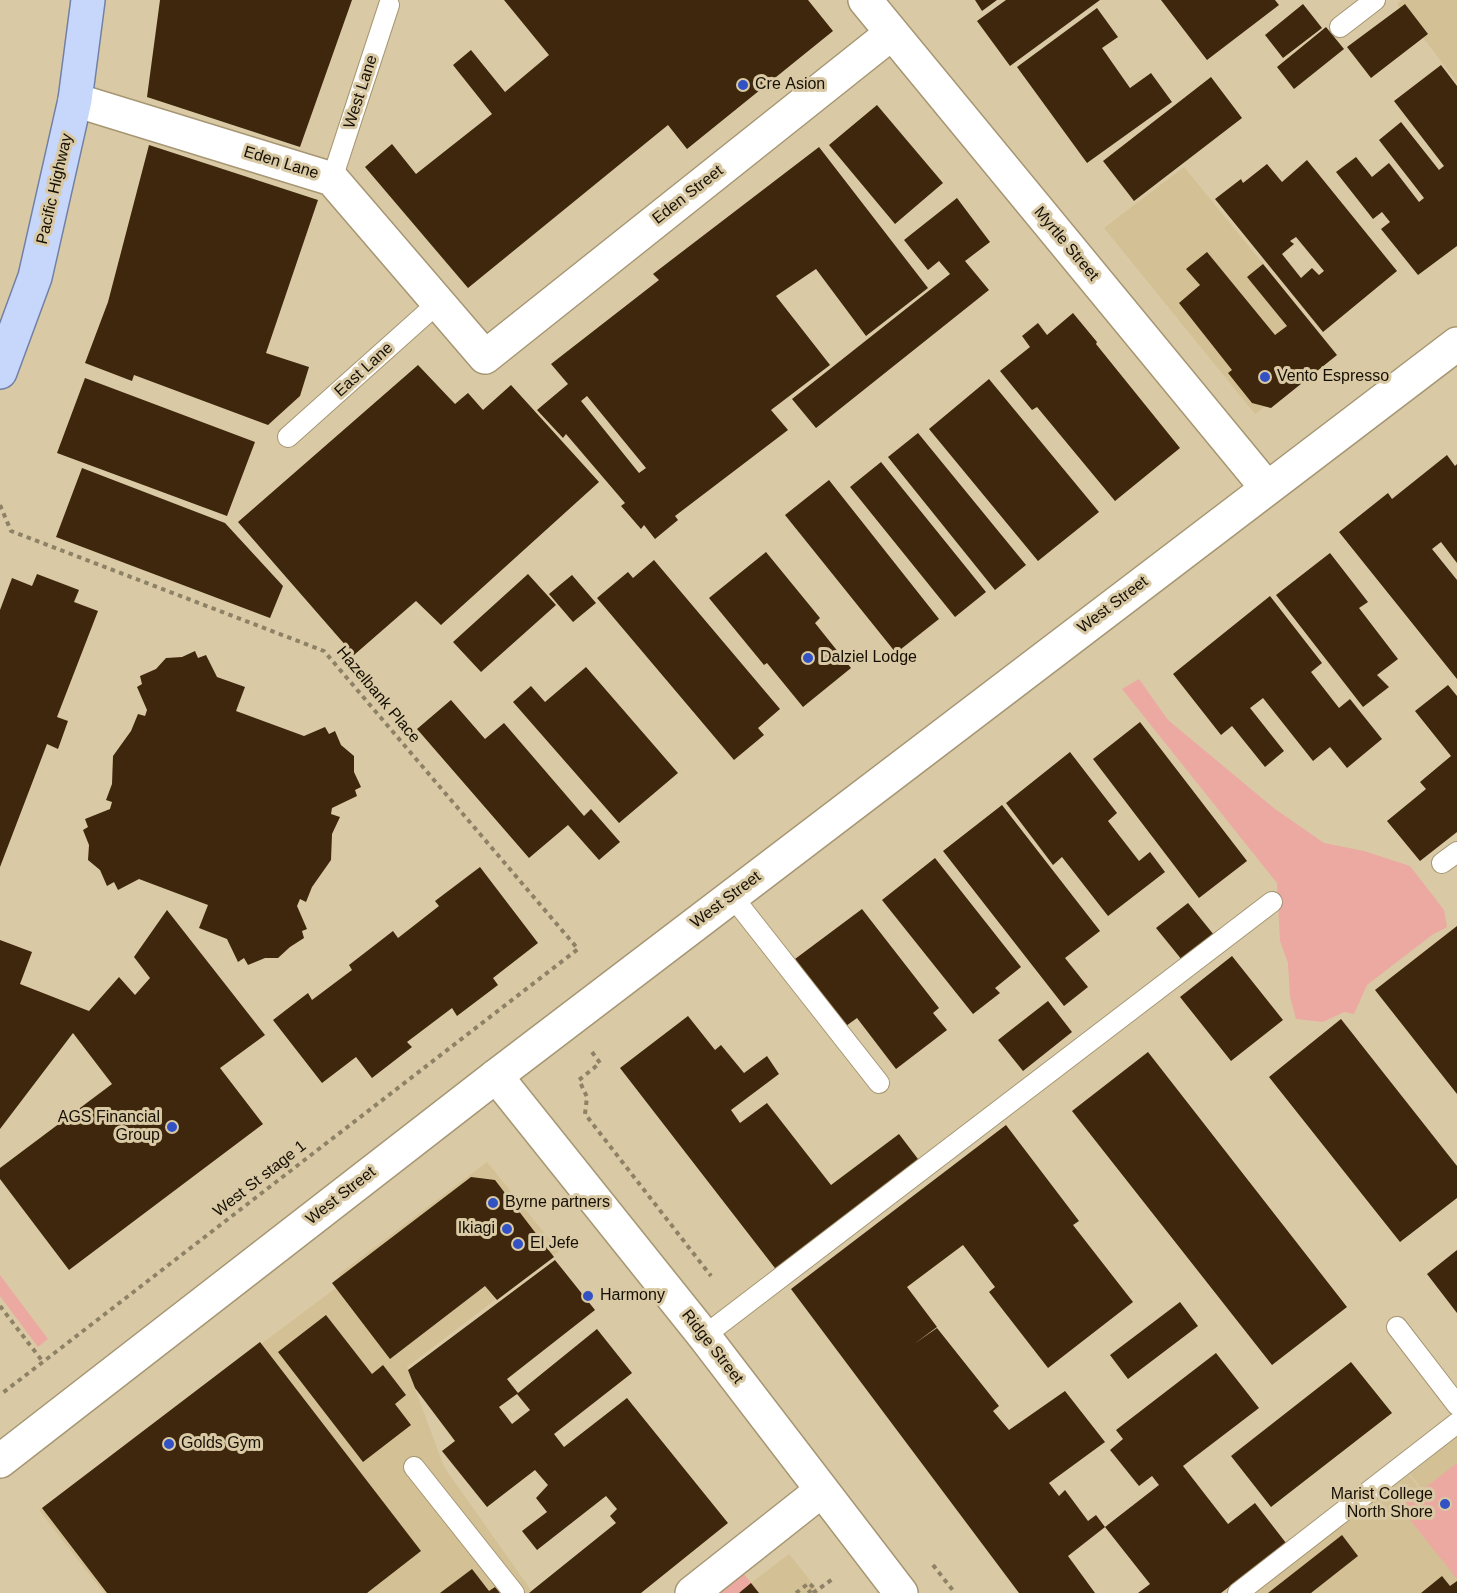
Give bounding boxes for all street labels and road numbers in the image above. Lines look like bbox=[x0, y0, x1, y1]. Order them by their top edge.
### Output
street label: West Lane bbox=[340, 53, 382, 131]
street label: Pacific Highway bbox=[33, 132, 77, 246]
street label: Eden Lane bbox=[241, 143, 321, 183]
street label: Eden Street bbox=[649, 161, 727, 229]
street label: Myrtle Street bbox=[1029, 203, 1103, 285]
street label: East Lane bbox=[331, 339, 397, 401]
street label: West Street bbox=[1074, 572, 1152, 638]
street label: Hazelbank Place bbox=[332, 643, 424, 747]
street label: West Street bbox=[687, 867, 765, 933]
street label: West St stage 1 bbox=[210, 1137, 310, 1221]
street label: West Street bbox=[302, 1163, 380, 1229]
street label: Ridge Street bbox=[677, 1306, 747, 1388]

